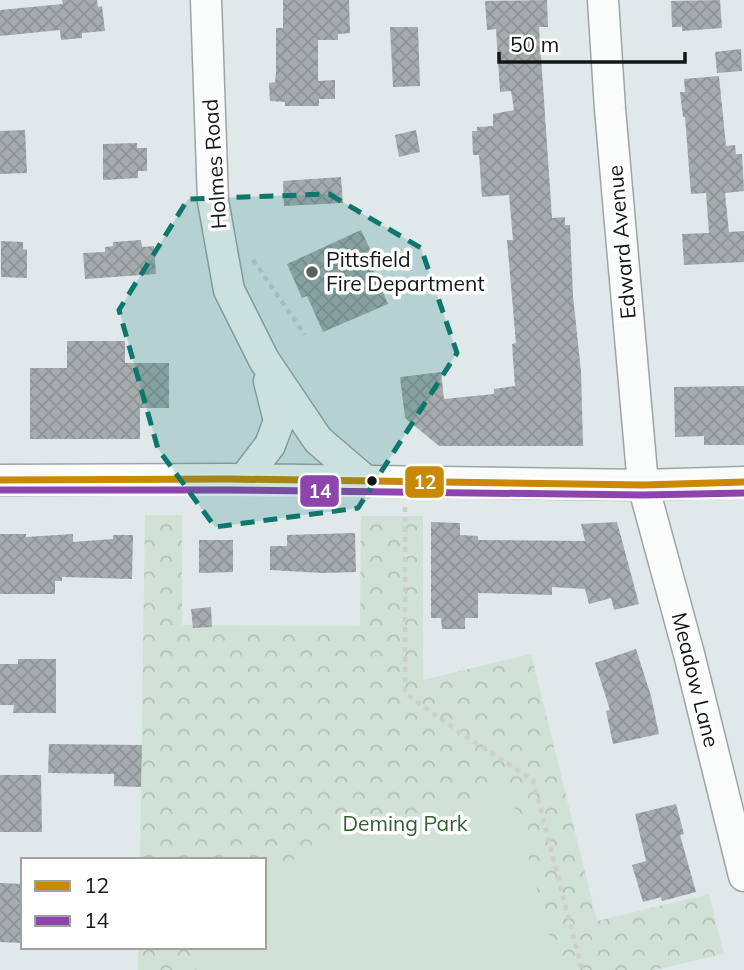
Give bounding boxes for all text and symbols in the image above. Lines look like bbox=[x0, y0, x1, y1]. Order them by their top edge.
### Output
scale bar bbox=[499, 21, 684, 65]
text: 50 m bbox=[510, 31, 559, 57]
street label: Holmes Road bbox=[196, 98, 232, 230]
street label: Edward Avenue bbox=[601, 164, 641, 320]
place label: Pittsfield Fire Department bbox=[326, 246, 485, 296]
marker: Pittsfield Fire Department bbox=[304, 264, 320, 280]
line badge: 12 bbox=[404, 465, 445, 499]
text: 12 bbox=[414, 470, 436, 494]
line badge: 14 bbox=[299, 474, 340, 508]
unlabelled marker bbox=[365, 474, 379, 488]
text: 14 bbox=[309, 479, 332, 503]
street label: Meadow Lane bbox=[667, 610, 725, 750]
park label: Deming Park bbox=[342, 810, 468, 836]
legend bbox=[21, 858, 266, 949]
text: 12 bbox=[84, 872, 109, 898]
text: 14 bbox=[84, 907, 110, 933]

